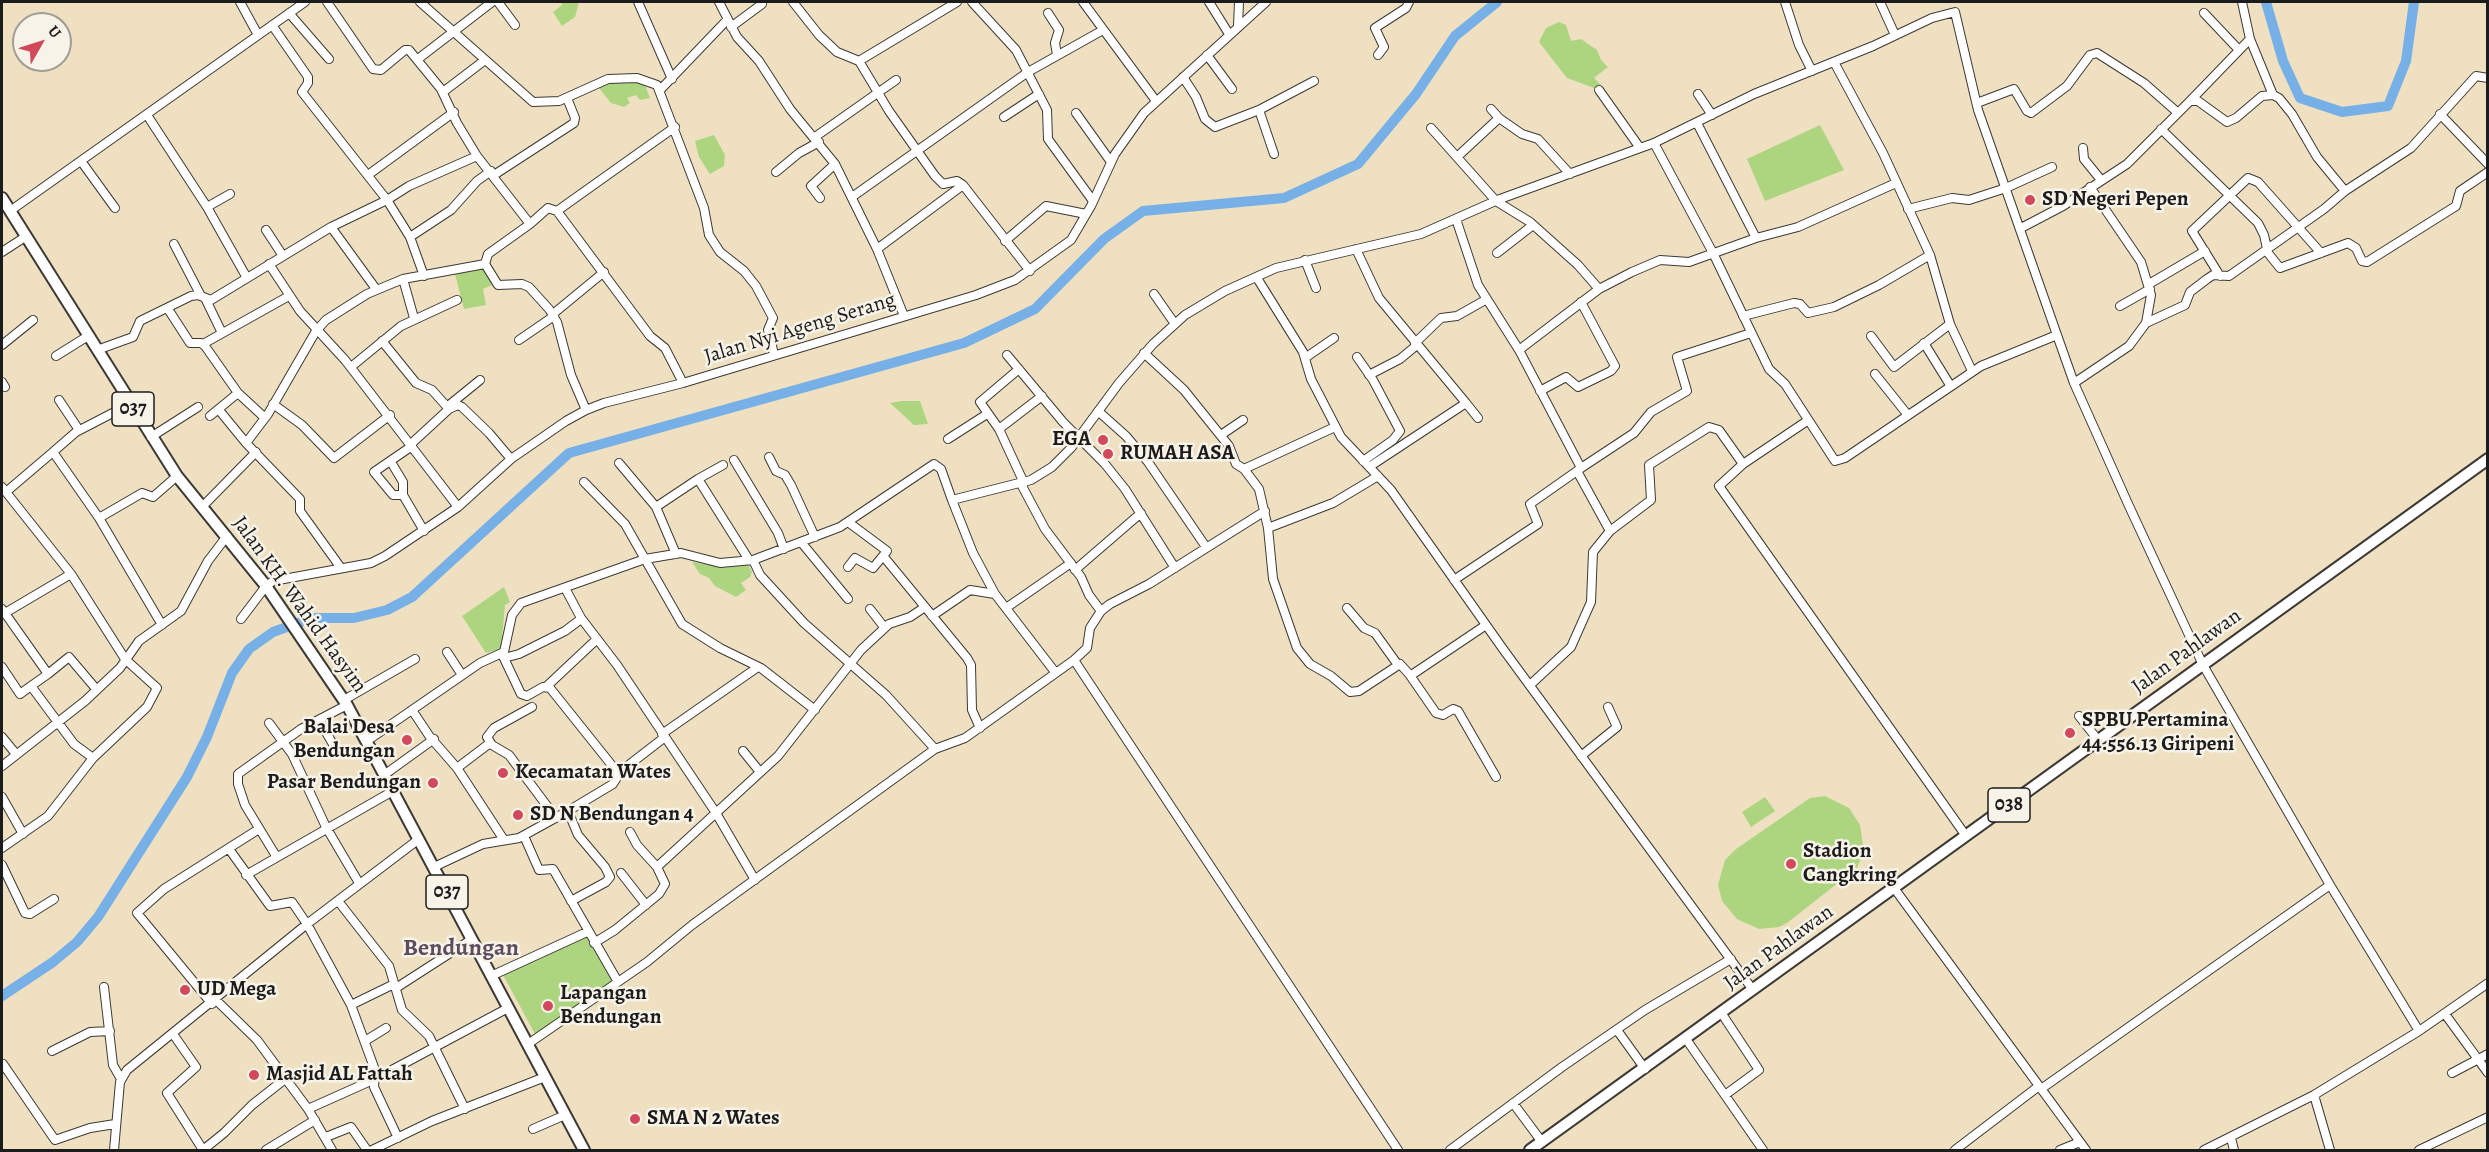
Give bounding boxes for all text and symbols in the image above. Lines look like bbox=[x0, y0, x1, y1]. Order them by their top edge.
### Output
north arrow bbox=[12, 12, 72, 72]
text: U bbox=[43, 21, 66, 43]
place label: SD Negeri Pepen bbox=[2042, 187, 2189, 213]
marker: SD Negeri Pepen bbox=[2023, 193, 2037, 207]
street label: Jalan Nyi Ageng Serang bbox=[701, 288, 899, 370]
road number: 037 bbox=[112, 392, 154, 426]
place label: EGA bbox=[1052, 427, 1091, 453]
marker: EGA bbox=[1096, 433, 1110, 447]
place label: RUMAH ASA bbox=[1120, 441, 1235, 467]
marker: RUMAH ASA bbox=[1101, 447, 1115, 461]
street label: Jalan KH. Wahid Hasyim bbox=[226, 512, 372, 698]
street label: Jalan Pahlawan bbox=[2127, 604, 2247, 700]
place label: SPBU Pertamina 44.556.13 Giripeni bbox=[2082, 708, 2234, 758]
place label: Balai Desa Bendungan bbox=[293, 715, 395, 765]
marker: SPBU Pertamina 44.556.13 Giripeni bbox=[2063, 726, 2077, 740]
marker: Balai Desa Bendungan bbox=[400, 733, 414, 747]
place label: Kecamatan Wates bbox=[515, 760, 671, 786]
marker: Kecamatan Wates bbox=[496, 766, 510, 780]
place label: Pasar Bendungan bbox=[267, 770, 421, 796]
marker: Pasar Bendungan bbox=[426, 776, 440, 790]
road number: 038 bbox=[1988, 788, 2030, 822]
place label: SD N Bendungan 4 bbox=[530, 802, 694, 828]
marker: SD N Bendungan 4 bbox=[511, 808, 525, 822]
place label: Stadion Cangkring bbox=[1803, 839, 1897, 889]
marker: Stadion Cangkring bbox=[1784, 857, 1798, 871]
road number: 037 bbox=[426, 875, 468, 909]
street label: Jalan Pahlawan bbox=[1719, 900, 1839, 996]
district label: Bendungan bbox=[403, 935, 519, 963]
place label: UD Mega bbox=[197, 977, 276, 1003]
place label: Lapangan Bendungan bbox=[560, 981, 662, 1031]
marker: UD Mega bbox=[178, 983, 192, 997]
marker: Lapangan Bendungan bbox=[541, 999, 555, 1013]
place label: Masjid AL Fattah bbox=[266, 1062, 413, 1088]
marker: Masjid AL Fattah bbox=[247, 1068, 261, 1082]
place label: SMA N 2 Wates bbox=[647, 1106, 780, 1132]
marker: SMA N 2 Wates bbox=[628, 1112, 642, 1126]

